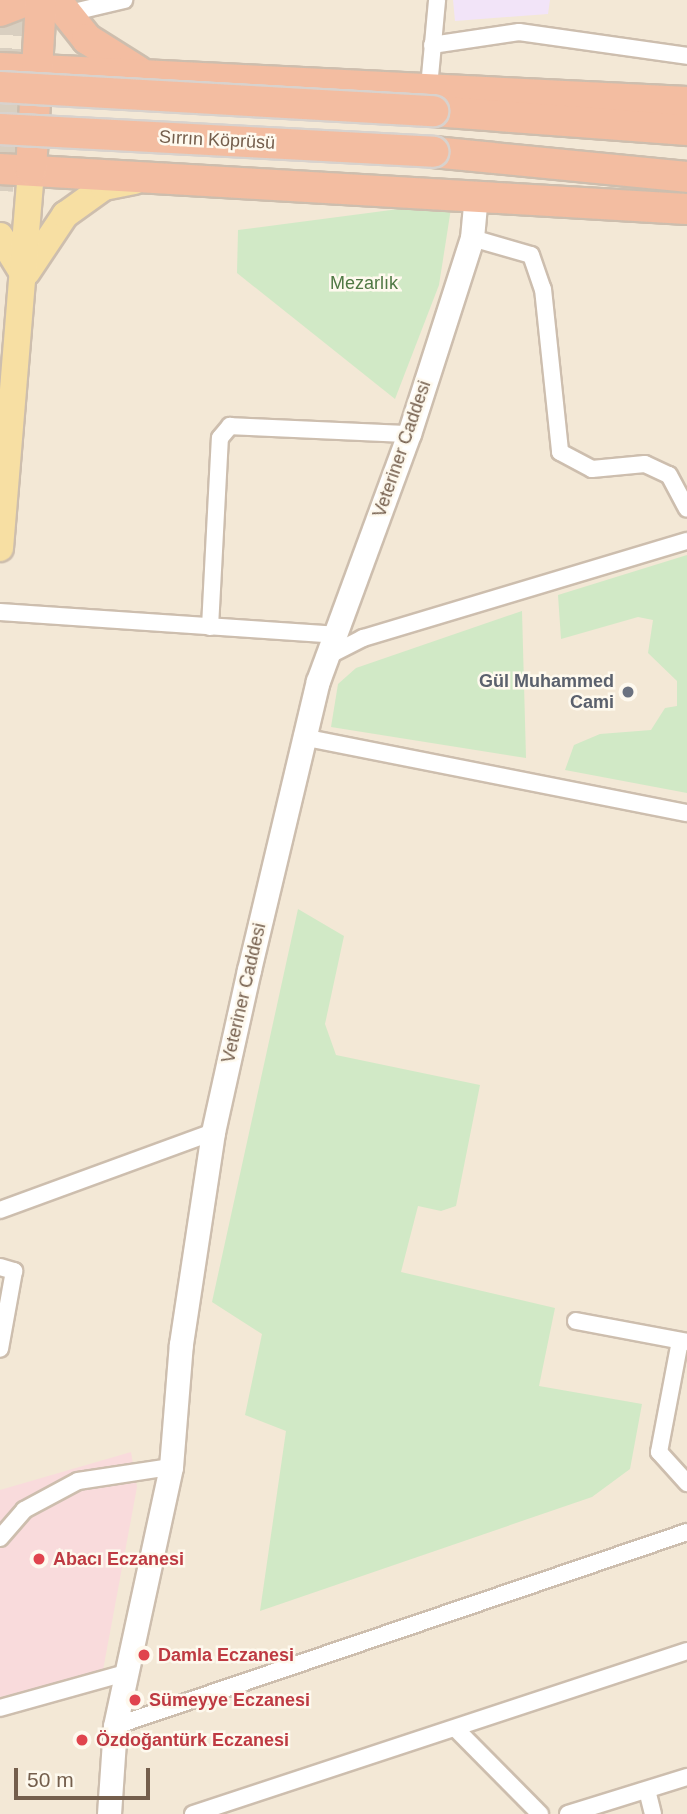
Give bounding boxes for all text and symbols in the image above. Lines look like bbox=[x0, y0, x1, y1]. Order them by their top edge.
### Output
street label: Sırrın Köprüsü bbox=[158, 126, 276, 154]
park label: Mezarlık bbox=[330, 272, 398, 294]
street label: Veteriner Caddesi bbox=[368, 378, 436, 520]
place label: Gül Muhammed Cami bbox=[479, 671, 614, 714]
marker: Gül Muhammed Cami bbox=[620, 684, 636, 700]
street label: Veteriner Caddesi bbox=[217, 921, 271, 1065]
place label: Abacı Eczanesi bbox=[53, 1548, 184, 1570]
marker: Abacı Eczanesi bbox=[31, 1551, 47, 1567]
place label: Damla Eczanesi bbox=[158, 1644, 294, 1666]
marker: Damla Eczanesi bbox=[136, 1647, 152, 1663]
place label: Sümeyye Eczanesi bbox=[149, 1689, 310, 1711]
marker: Sümeyye Eczanesi bbox=[127, 1692, 143, 1708]
place label: Özdoğantürk Eczanesi bbox=[96, 1729, 289, 1751]
marker: Özdoğantürk Eczanesi bbox=[74, 1732, 90, 1748]
scale bar bbox=[18, 1755, 154, 1799]
text: 50 m bbox=[27, 1768, 74, 1791]

